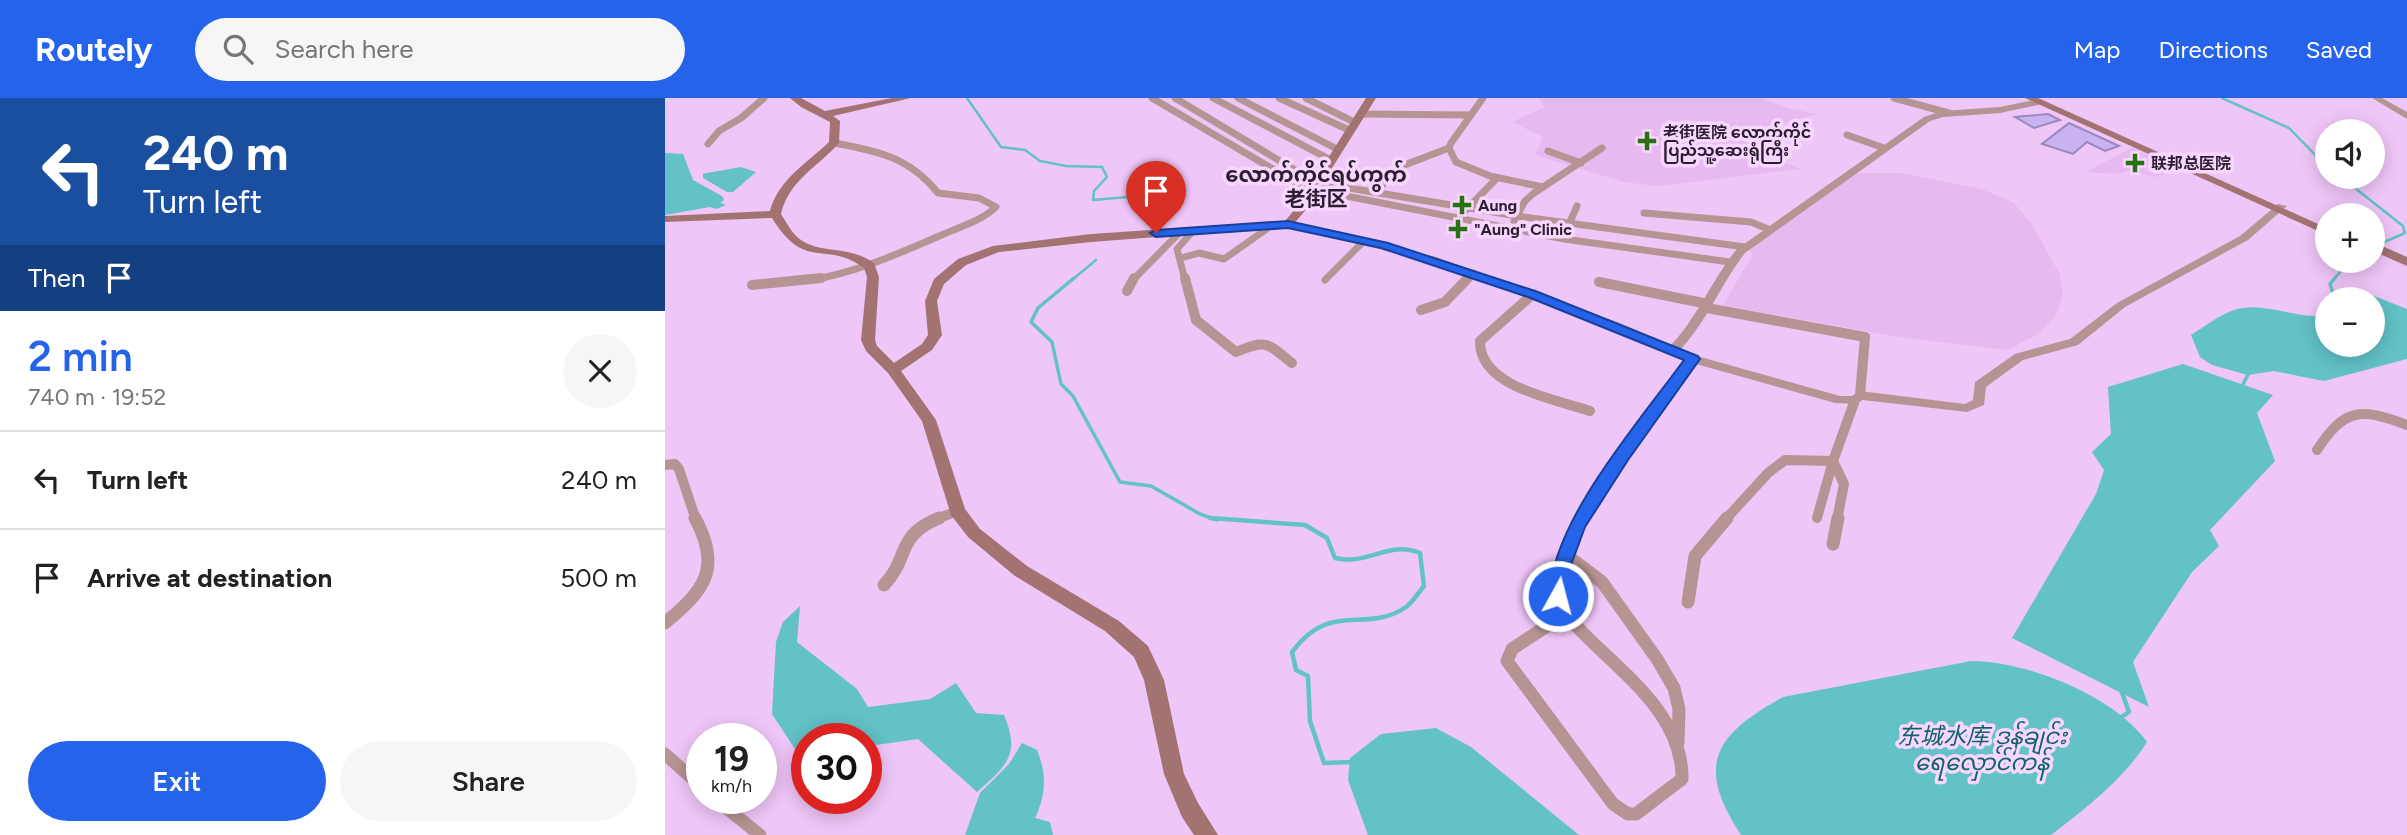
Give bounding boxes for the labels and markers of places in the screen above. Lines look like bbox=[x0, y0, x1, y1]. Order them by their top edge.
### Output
place label: 老街医院 လောက်ကိုင် ပြည်သူ့ဆေးရုံကြီး bbox=[1663, 121, 1811, 164]
marker: 老街医院 လောက်ကိုင် ပြည်သူ့ဆေးရုံကြီး bbox=[1637, 131, 1657, 151]
marker: 联邦总医院 bbox=[2125, 153, 2145, 173]
place label: 联邦总医院 bbox=[2151, 154, 2231, 173]
pin bbox=[1126, 161, 1186, 233]
marker: Aung bbox=[1452, 195, 1472, 215]
place label: Aung bbox=[1478, 196, 1517, 215]
marker: "Aung" Clinic bbox=[1448, 219, 1468, 239]
place label: "Aung" Clinic bbox=[1474, 220, 1572, 239]

